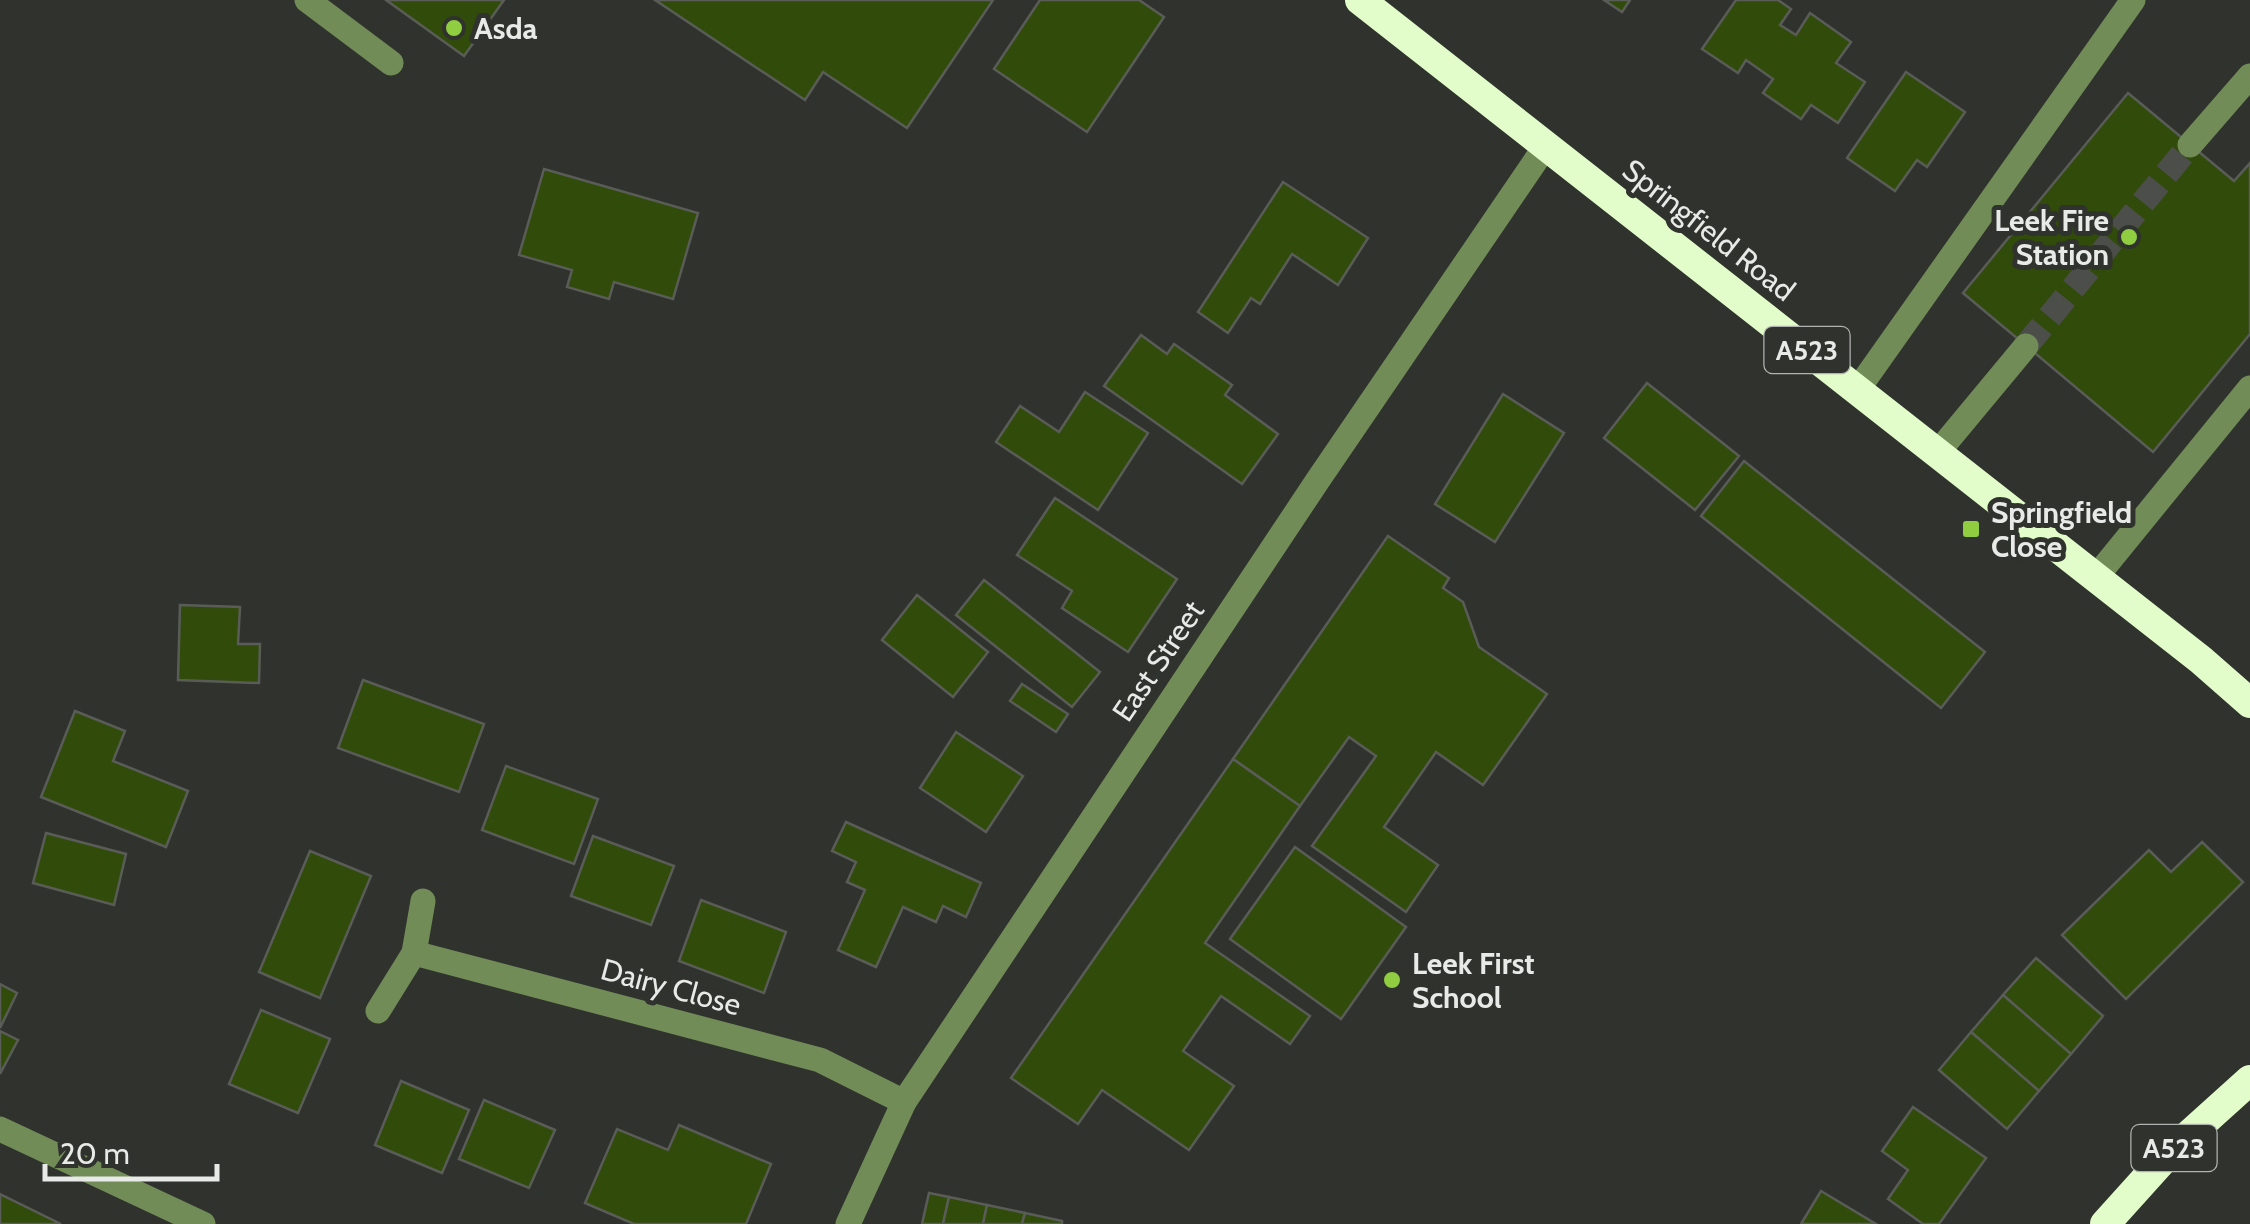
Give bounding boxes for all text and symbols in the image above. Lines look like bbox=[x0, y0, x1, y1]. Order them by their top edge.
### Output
place label: Asda bbox=[474, 10, 538, 47]
marker: Asda bbox=[443, 17, 465, 39]
street label: Springfield Road bbox=[1615, 151, 1803, 309]
place label: Leek Fire Station bbox=[1994, 202, 2109, 273]
marker: Leek Fire Station bbox=[2118, 226, 2140, 248]
road number: A523 bbox=[1764, 327, 1850, 373]
place label: Springfield Close bbox=[1991, 494, 2132, 565]
marker: Springfield Close bbox=[1960, 518, 1982, 540]
street label: East Street bbox=[1104, 594, 1212, 728]
place label: Leek First School bbox=[1412, 945, 1535, 1016]
street label: Dairy Close bbox=[597, 951, 745, 1023]
marker: Leek First School bbox=[1381, 969, 1403, 991]
scale bar bbox=[45, 1119, 218, 1181]
road number: A523 bbox=[2132, 1125, 2216, 1171]
text: 20 m bbox=[60, 1135, 130, 1172]

